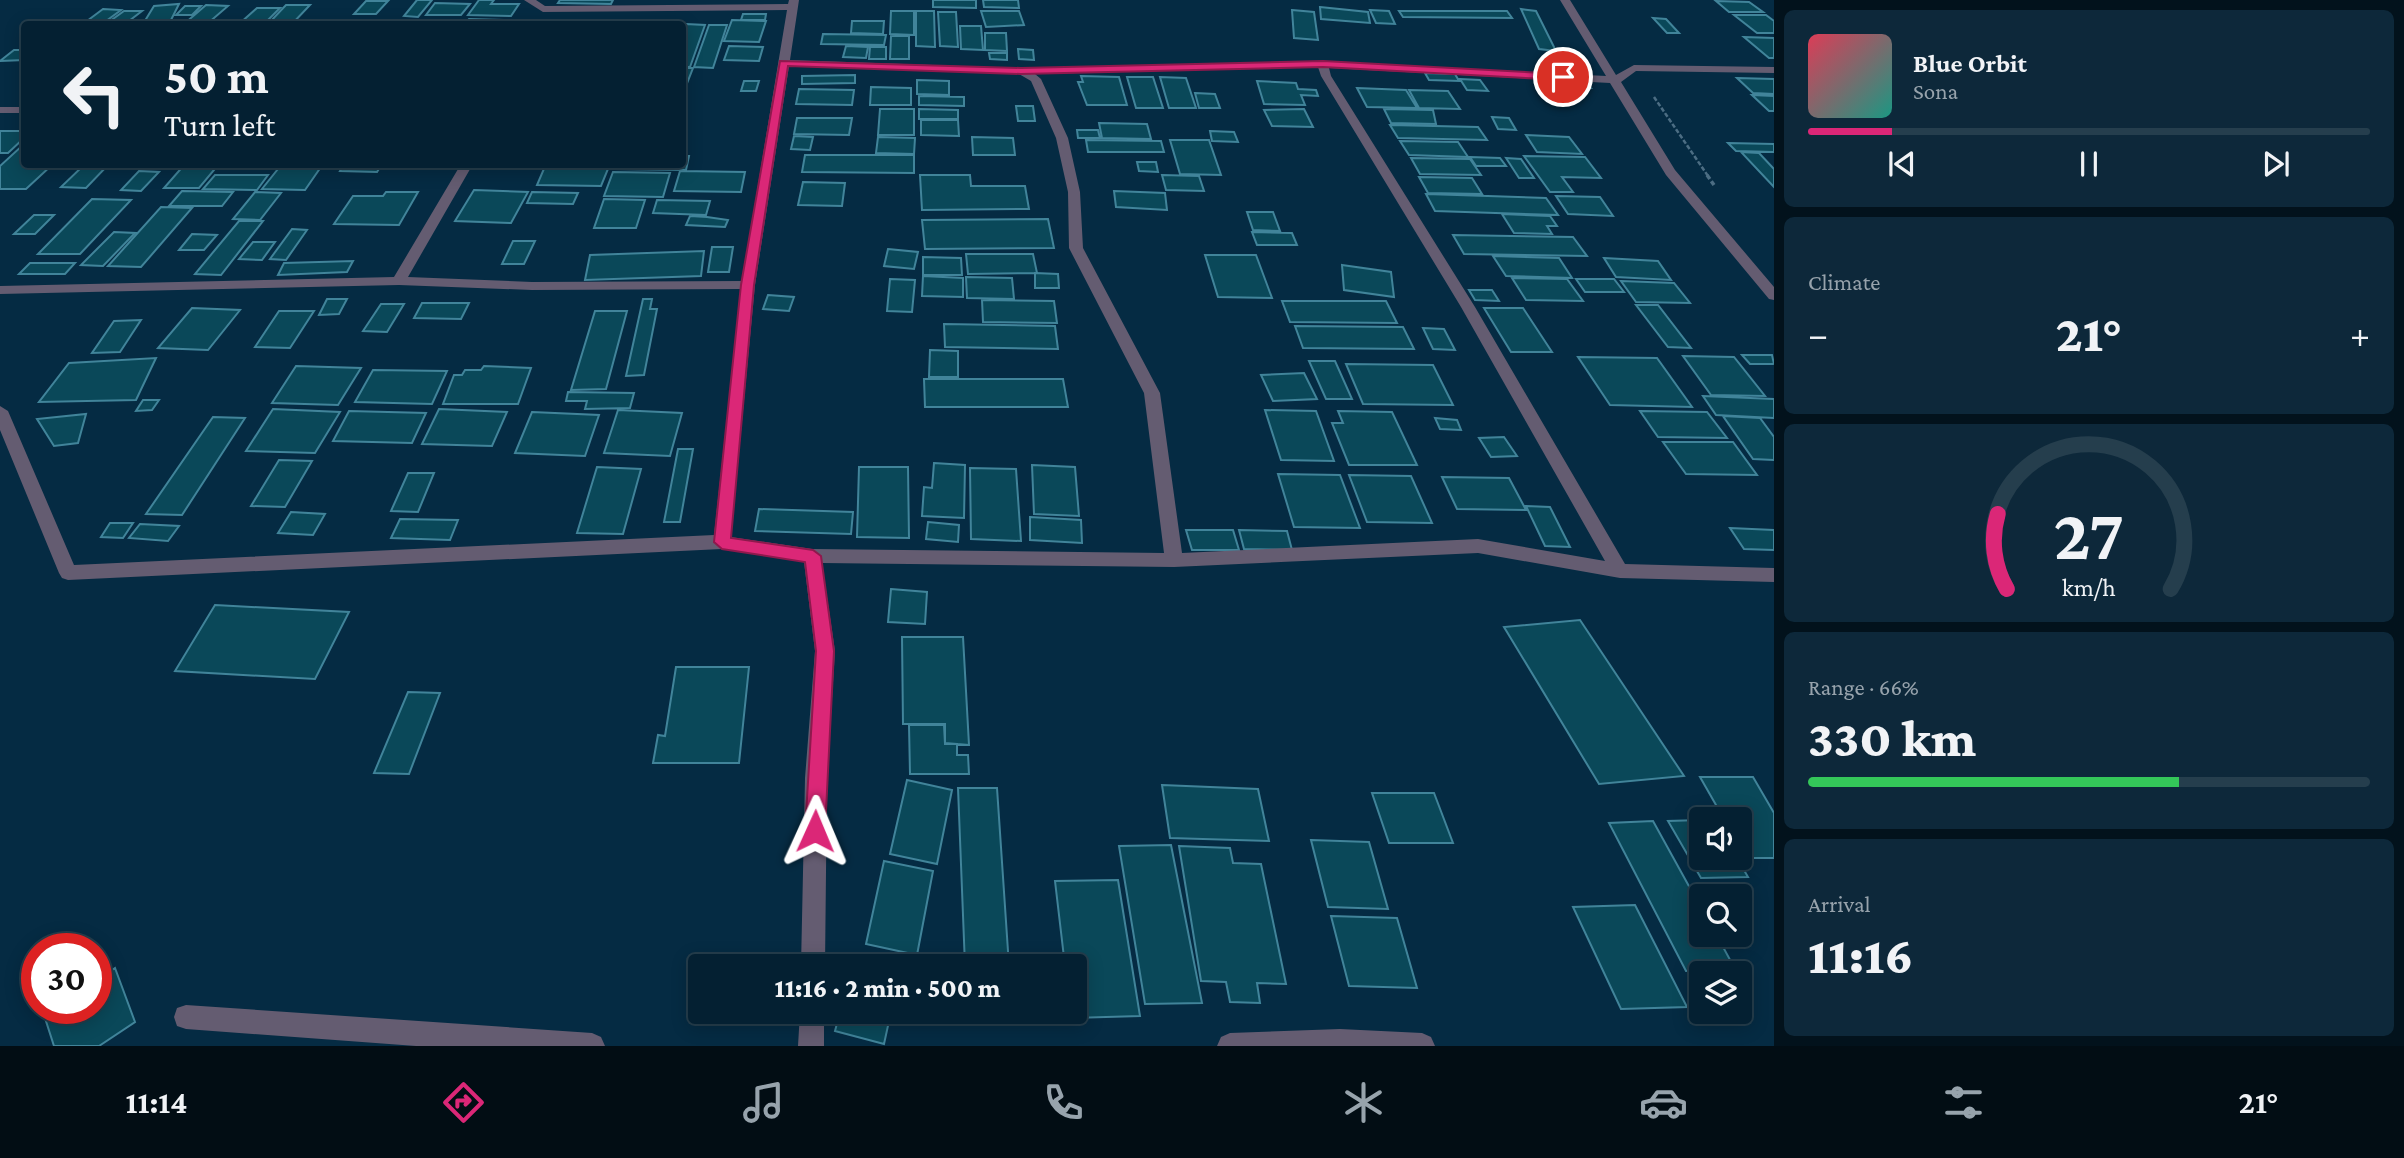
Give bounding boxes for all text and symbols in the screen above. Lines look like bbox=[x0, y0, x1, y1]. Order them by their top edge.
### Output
pin bbox=[1533, 47, 1593, 107]
icon: left bbox=[49, 49, 140, 140]
text: 50 m bbox=[164, 49, 269, 104]
text: Blue Orbit bbox=[1913, 49, 2027, 78]
icon: arrive bbox=[1544, 58, 1582, 96]
text: Sona bbox=[1913, 78, 1958, 104]
text: Turn left bbox=[164, 107, 275, 143]
icon: previous bbox=[1883, 145, 1921, 183]
icon: pause bbox=[2070, 145, 2108, 183]
icon: next bbox=[2257, 145, 2295, 183]
text: Climate bbox=[1808, 269, 1880, 295]
text: 21° bbox=[2056, 304, 2122, 362]
text: − bbox=[1808, 313, 1828, 355]
text: + bbox=[2350, 313, 2370, 355]
text: 27 bbox=[2054, 494, 2124, 575]
text: km/h bbox=[2062, 574, 2116, 601]
text: Range · 66% bbox=[1808, 674, 1919, 700]
text: 330 km bbox=[1808, 709, 1976, 767]
position arrow bbox=[778, 794, 852, 868]
map controls bbox=[1689, 807, 1752, 1024]
button: sound bbox=[1689, 807, 1752, 870]
button: search bbox=[1689, 884, 1752, 947]
text: Arrival bbox=[1808, 891, 1871, 917]
text: 11:16 bbox=[1808, 926, 1913, 984]
speed limit sign: 30 bbox=[21, 933, 112, 1024]
button: layers bbox=[1689, 961, 1752, 1024]
text: 11:16 · 2 min · 500 m bbox=[775, 974, 1000, 1003]
icon: directions bbox=[439, 1078, 488, 1127]
icon: music bbox=[739, 1078, 788, 1127]
icon: phone bbox=[1039, 1078, 1088, 1127]
icon: climate bbox=[1339, 1078, 1388, 1127]
icon: car bbox=[1639, 1078, 1688, 1127]
icon: filters bbox=[1939, 1078, 1988, 1127]
text: 11:14 bbox=[126, 1084, 188, 1120]
text: 21° bbox=[2239, 1084, 2278, 1120]

